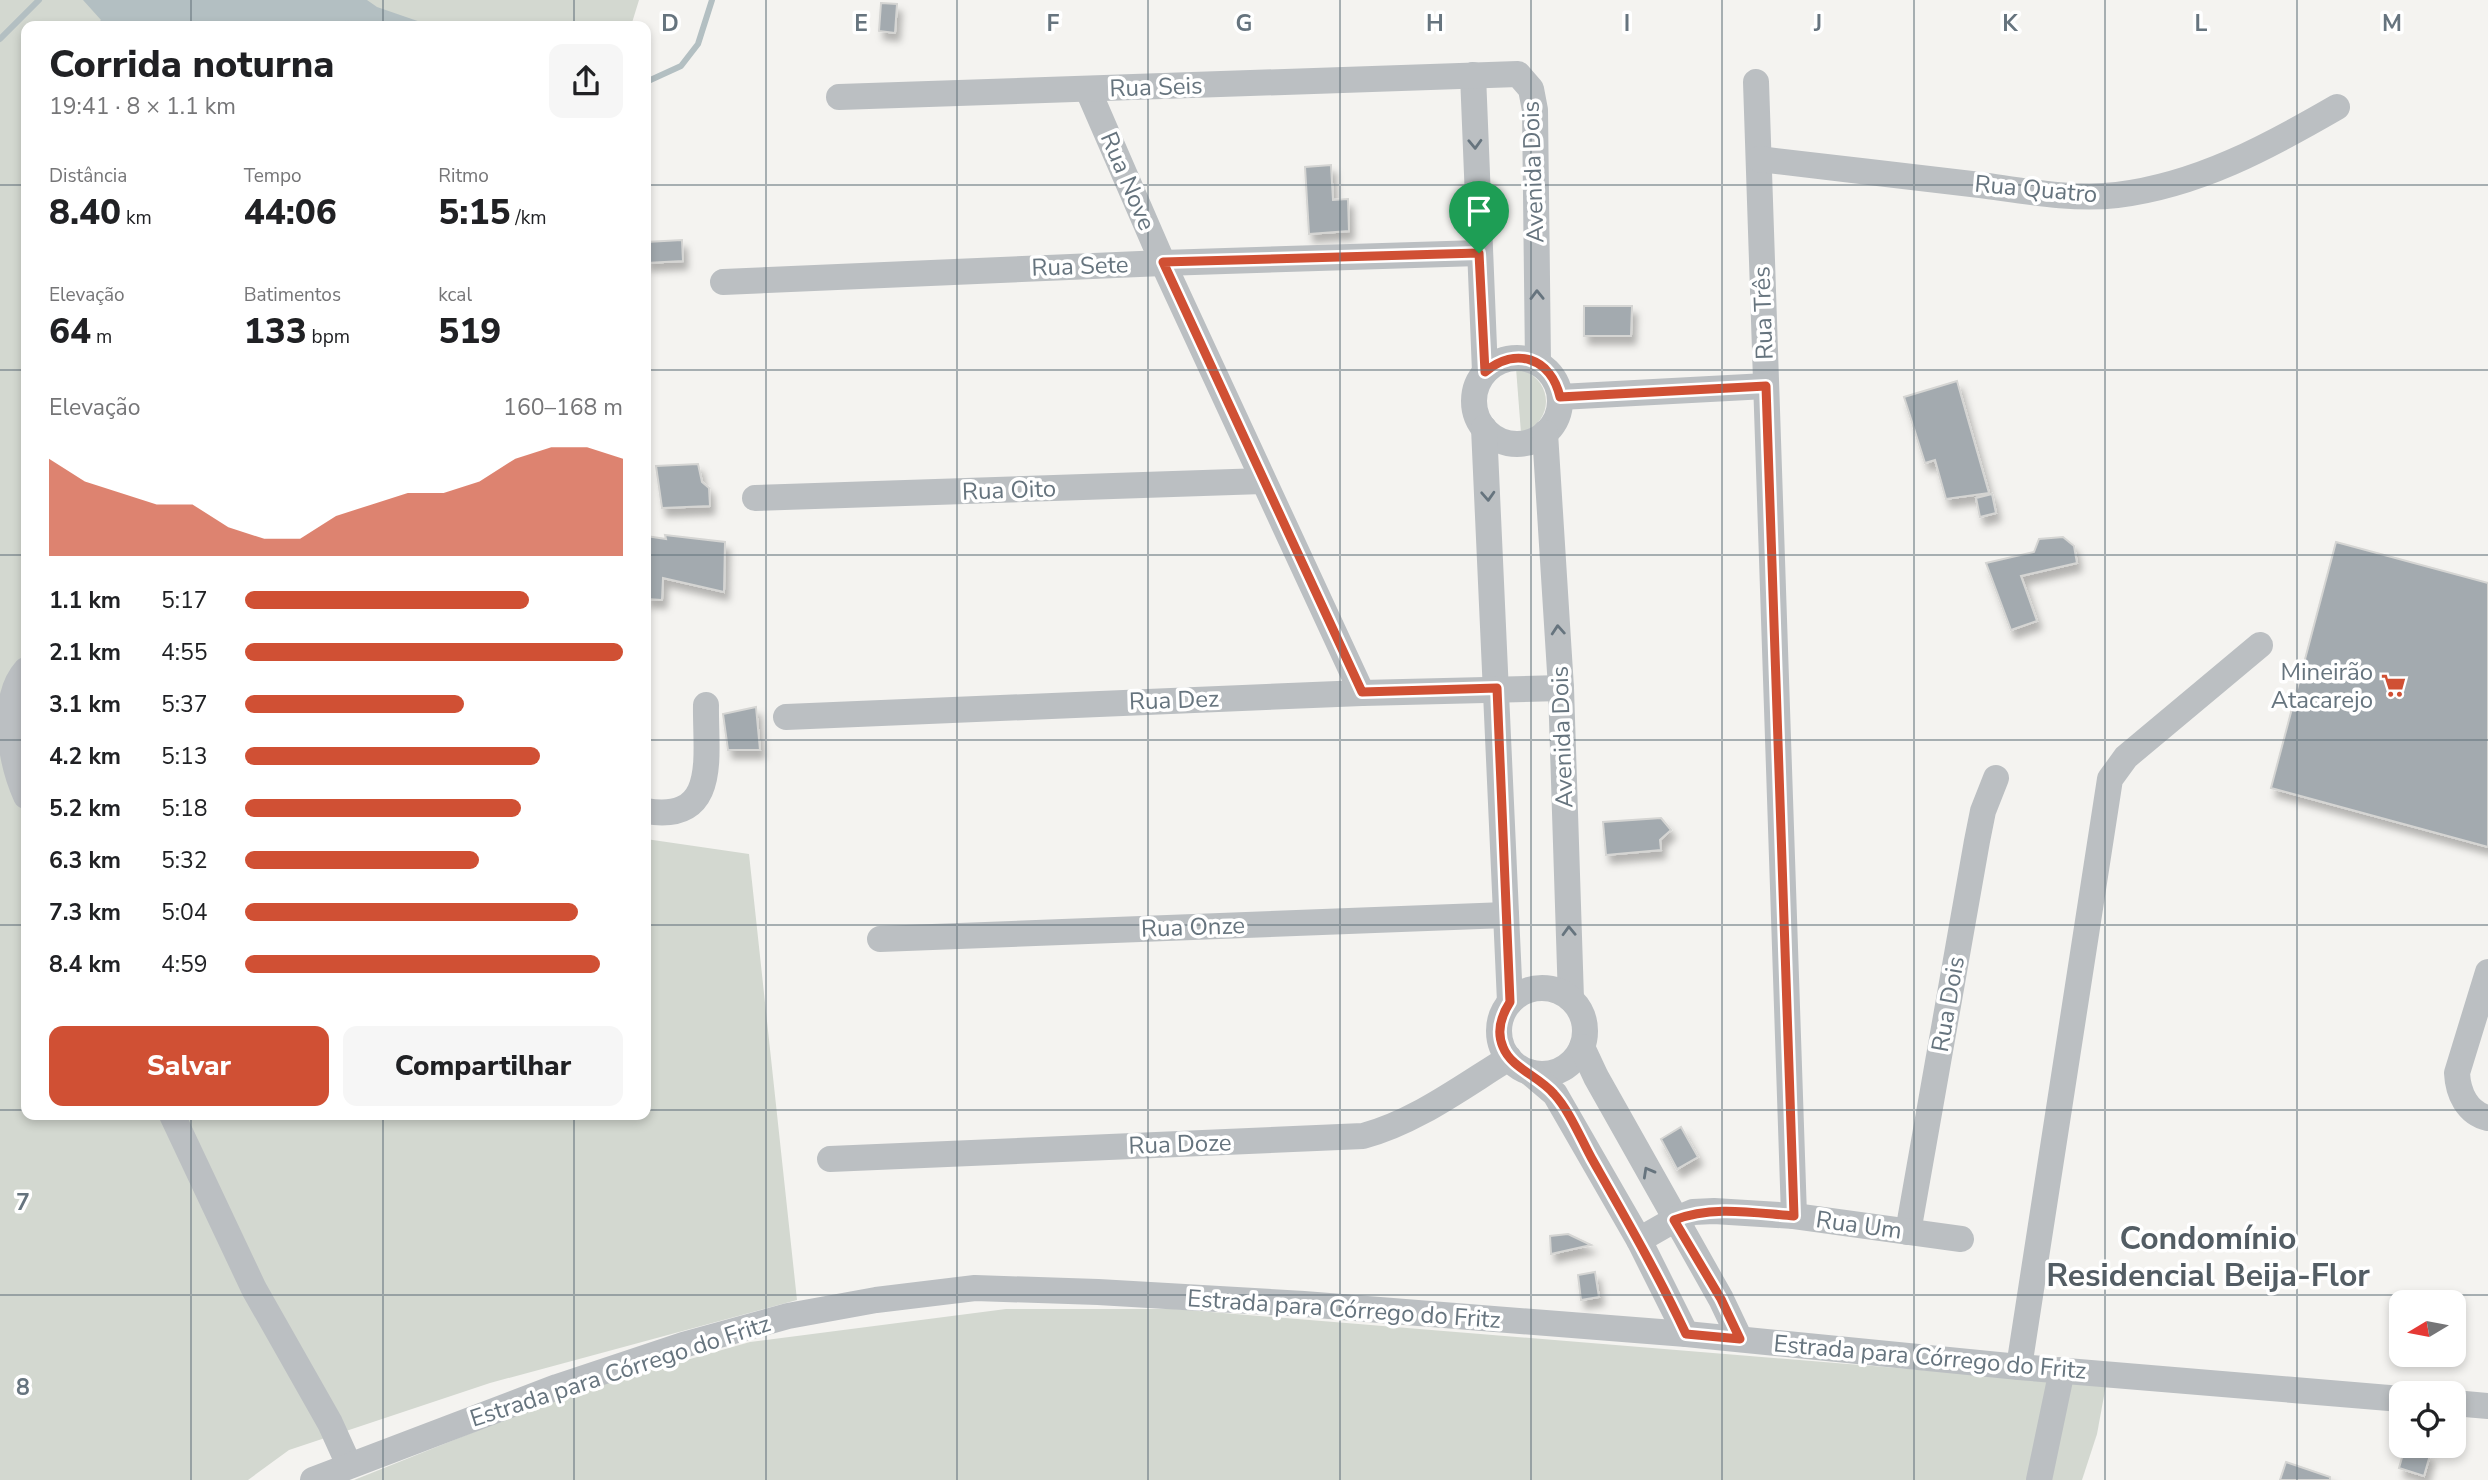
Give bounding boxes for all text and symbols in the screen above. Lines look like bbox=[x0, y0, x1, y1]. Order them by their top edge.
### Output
text: D bbox=[661, 8, 679, 39]
text: E bbox=[854, 8, 868, 39]
text: F bbox=[1047, 8, 1060, 39]
text: G bbox=[1236, 8, 1252, 39]
text: H bbox=[1426, 8, 1444, 39]
text: I bbox=[1624, 8, 1630, 39]
text: J bbox=[1813, 8, 1822, 39]
text: K bbox=[2002, 8, 2018, 39]
text: L bbox=[2195, 8, 2208, 39]
text: M bbox=[2382, 8, 2402, 39]
text: Corrida noturna bbox=[49, 39, 334, 90]
button: share bbox=[549, 44, 623, 118]
street label: Rua Seis bbox=[1109, 69, 1203, 105]
text: 19:41 · 8 × 1.1 km bbox=[49, 91, 236, 122]
street label: Avenida Dois bbox=[1515, 100, 1551, 244]
street label: Rua Nove bbox=[1093, 127, 1163, 235]
one-way arrow bbox=[1468, 138, 1483, 149]
text: Distância bbox=[49, 163, 127, 189]
text: Tempo bbox=[244, 163, 302, 189]
text: Ritmo bbox=[438, 163, 489, 189]
street label: Rua Quatro bbox=[1973, 168, 2099, 210]
pin bbox=[1449, 181, 1509, 253]
text: 8.40 bbox=[49, 189, 121, 236]
text: 44:06 bbox=[244, 189, 337, 236]
text: 5:15 bbox=[438, 189, 510, 236]
icon: arrive bbox=[1460, 192, 1498, 230]
text: km bbox=[121, 205, 152, 231]
text: /km bbox=[510, 205, 546, 231]
street label: Rua Sete bbox=[1031, 248, 1129, 284]
street label: Rua Três bbox=[1745, 266, 1781, 360]
text: Elevação bbox=[49, 282, 125, 308]
text: Batimentos bbox=[244, 282, 341, 308]
text: kcal bbox=[438, 282, 472, 308]
one-way arrow bbox=[1529, 289, 1545, 300]
text: 64 bbox=[49, 308, 91, 355]
text: 133 bbox=[244, 308, 307, 355]
text: 519 bbox=[438, 308, 501, 355]
text: m bbox=[91, 324, 112, 350]
text: bpm bbox=[307, 324, 350, 350]
text: Elevação bbox=[49, 392, 141, 423]
text: 160–168 m bbox=[503, 392, 623, 423]
street label: Rua Oito bbox=[961, 472, 1057, 508]
one-way arrow bbox=[1480, 491, 1495, 502]
text: 1.1 km bbox=[49, 585, 121, 616]
text: 5:17 bbox=[161, 585, 208, 616]
one-way arrow bbox=[1550, 625, 1565, 636]
text: 2.1 km bbox=[49, 637, 121, 668]
text: 4:55 bbox=[161, 637, 208, 668]
place label: Mineirão Atacarejo bbox=[2271, 656, 2373, 716]
street label: Avenida Dois bbox=[1544, 665, 1580, 809]
supermarket icon: Mineirão Atacarejo bbox=[2379, 672, 2407, 700]
street label: Rua Dez bbox=[1128, 682, 1220, 718]
text: 3.1 km bbox=[49, 689, 121, 720]
text: 5:37 bbox=[161, 689, 208, 720]
text: 4.2 km bbox=[49, 741, 121, 772]
text: 5:13 bbox=[161, 741, 208, 772]
text: 5.2 km bbox=[49, 793, 121, 824]
text: 5:18 bbox=[161, 793, 208, 824]
text: 6.3 km bbox=[49, 845, 121, 876]
text: 5:32 bbox=[161, 845, 208, 876]
text: 7.3 km bbox=[49, 897, 121, 928]
text: 5:04 bbox=[161, 897, 208, 928]
street label: Rua Onze bbox=[1140, 909, 1246, 945]
one-way arrow bbox=[1562, 925, 1577, 936]
text: 8.4 km bbox=[49, 949, 121, 980]
text: 4:59 bbox=[161, 949, 208, 980]
street label: Rua Dois bbox=[1924, 954, 1972, 1054]
button: Salvar bbox=[49, 1026, 329, 1106]
button: Compartilhar bbox=[343, 1026, 623, 1106]
street label: Rua Doze bbox=[1128, 1126, 1232, 1162]
one-way arrow bbox=[1643, 1167, 1656, 1179]
text: 7 bbox=[16, 1187, 30, 1218]
street label: Rua Um bbox=[1814, 1203, 1904, 1247]
district label: Condomínio Residencial Beija-Flor bbox=[2046, 1217, 2370, 1297]
street label: Estrada para Córrego do Fritz bbox=[1186, 1282, 1502, 1336]
north arrow bbox=[2389, 1290, 2466, 1367]
map controls bbox=[2389, 1290, 2466, 1458]
street label: Estrada para Córrego do Fritz bbox=[466, 1307, 774, 1435]
street label: Estrada para Córrego do Fritz bbox=[1772, 1327, 2088, 1387]
text: 8 bbox=[16, 1372, 30, 1403]
button: locate bbox=[2389, 1381, 2466, 1458]

